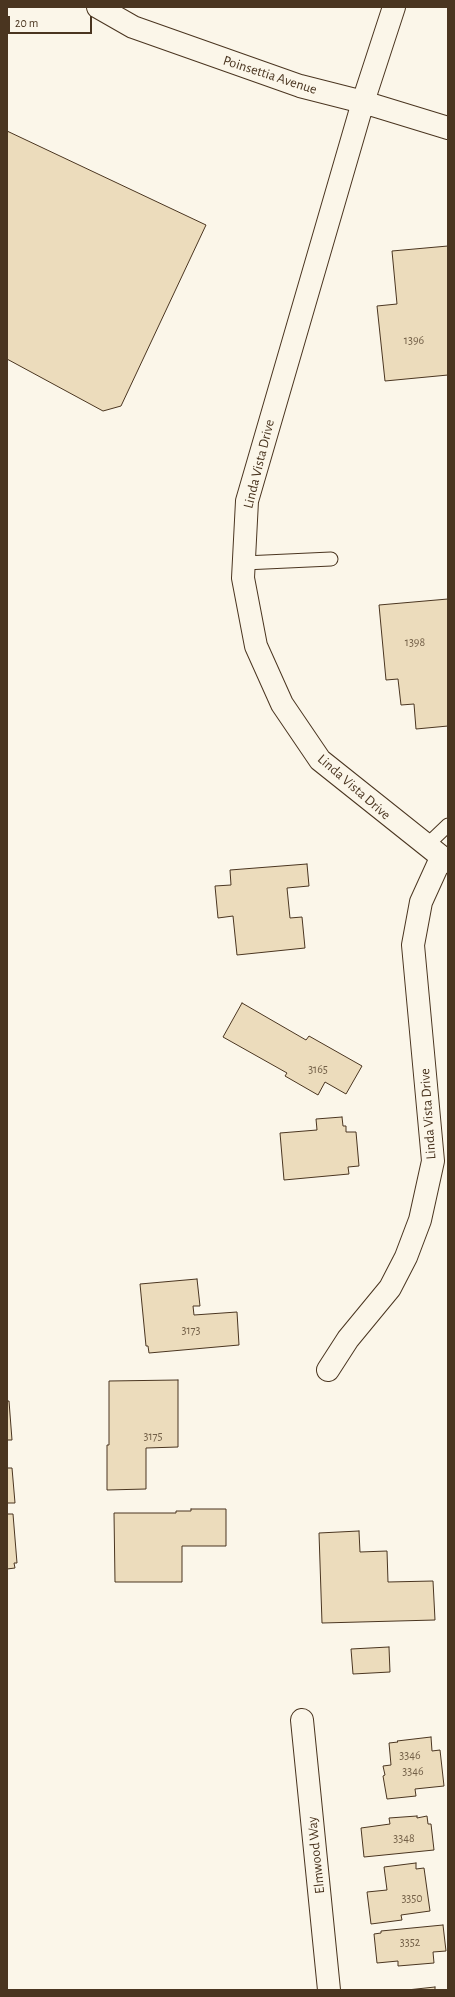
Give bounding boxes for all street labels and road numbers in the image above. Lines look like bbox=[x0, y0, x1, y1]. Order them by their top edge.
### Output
street label: Poinsettia Avenue bbox=[221, 52, 319, 98]
street label: Linda Vista Drive bbox=[240, 418, 278, 510]
street label: Linda Vista Drive bbox=[314, 751, 394, 823]
street label: Linda Vista Drive bbox=[416, 1068, 440, 1160]
street label: Elmwood Way bbox=[304, 1815, 328, 1895]

